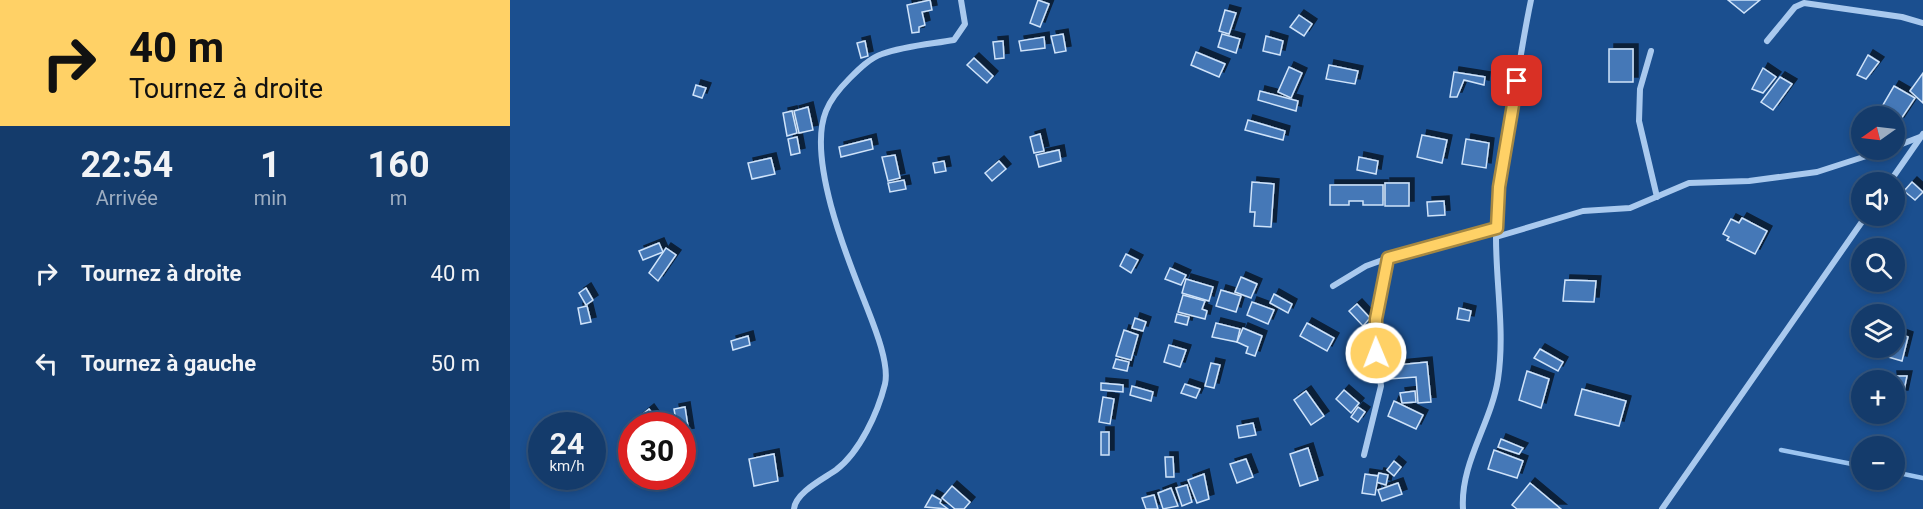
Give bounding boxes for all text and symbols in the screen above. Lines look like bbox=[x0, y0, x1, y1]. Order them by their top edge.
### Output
text: 40 m bbox=[129, 23, 224, 72]
icon: right bbox=[30, 24, 108, 102]
pin bbox=[1491, 55, 1542, 106]
icon: arrive bbox=[1500, 64, 1533, 97]
text: Tournez à droite bbox=[129, 73, 323, 105]
north arrow bbox=[1851, 106, 1905, 160]
map controls bbox=[1851, 106, 1905, 490]
text: 22:54 bbox=[80, 144, 173, 186]
text: 1 bbox=[260, 144, 281, 186]
text: 160 bbox=[368, 144, 430, 186]
button: sound bbox=[1851, 172, 1905, 226]
text: Arrivée bbox=[96, 186, 158, 210]
text: min bbox=[254, 186, 287, 210]
text: m bbox=[390, 186, 407, 210]
button: search bbox=[1851, 238, 1905, 292]
icon: right bbox=[30, 257, 63, 290]
text: Tournez à droite bbox=[81, 261, 241, 286]
text: 40 m bbox=[431, 261, 480, 286]
button: layers bbox=[1851, 304, 1905, 358]
position arrow bbox=[1344, 321, 1408, 385]
icon: left bbox=[30, 347, 63, 380]
text: Tournez à gauche bbox=[81, 351, 256, 376]
text: 50 m bbox=[431, 351, 480, 376]
button: + bbox=[1851, 370, 1905, 424]
speed limit sign: 30 bbox=[618, 412, 696, 490]
text: 24 bbox=[550, 426, 584, 461]
button: − bbox=[1851, 436, 1905, 490]
text: km/h bbox=[549, 457, 585, 475]

